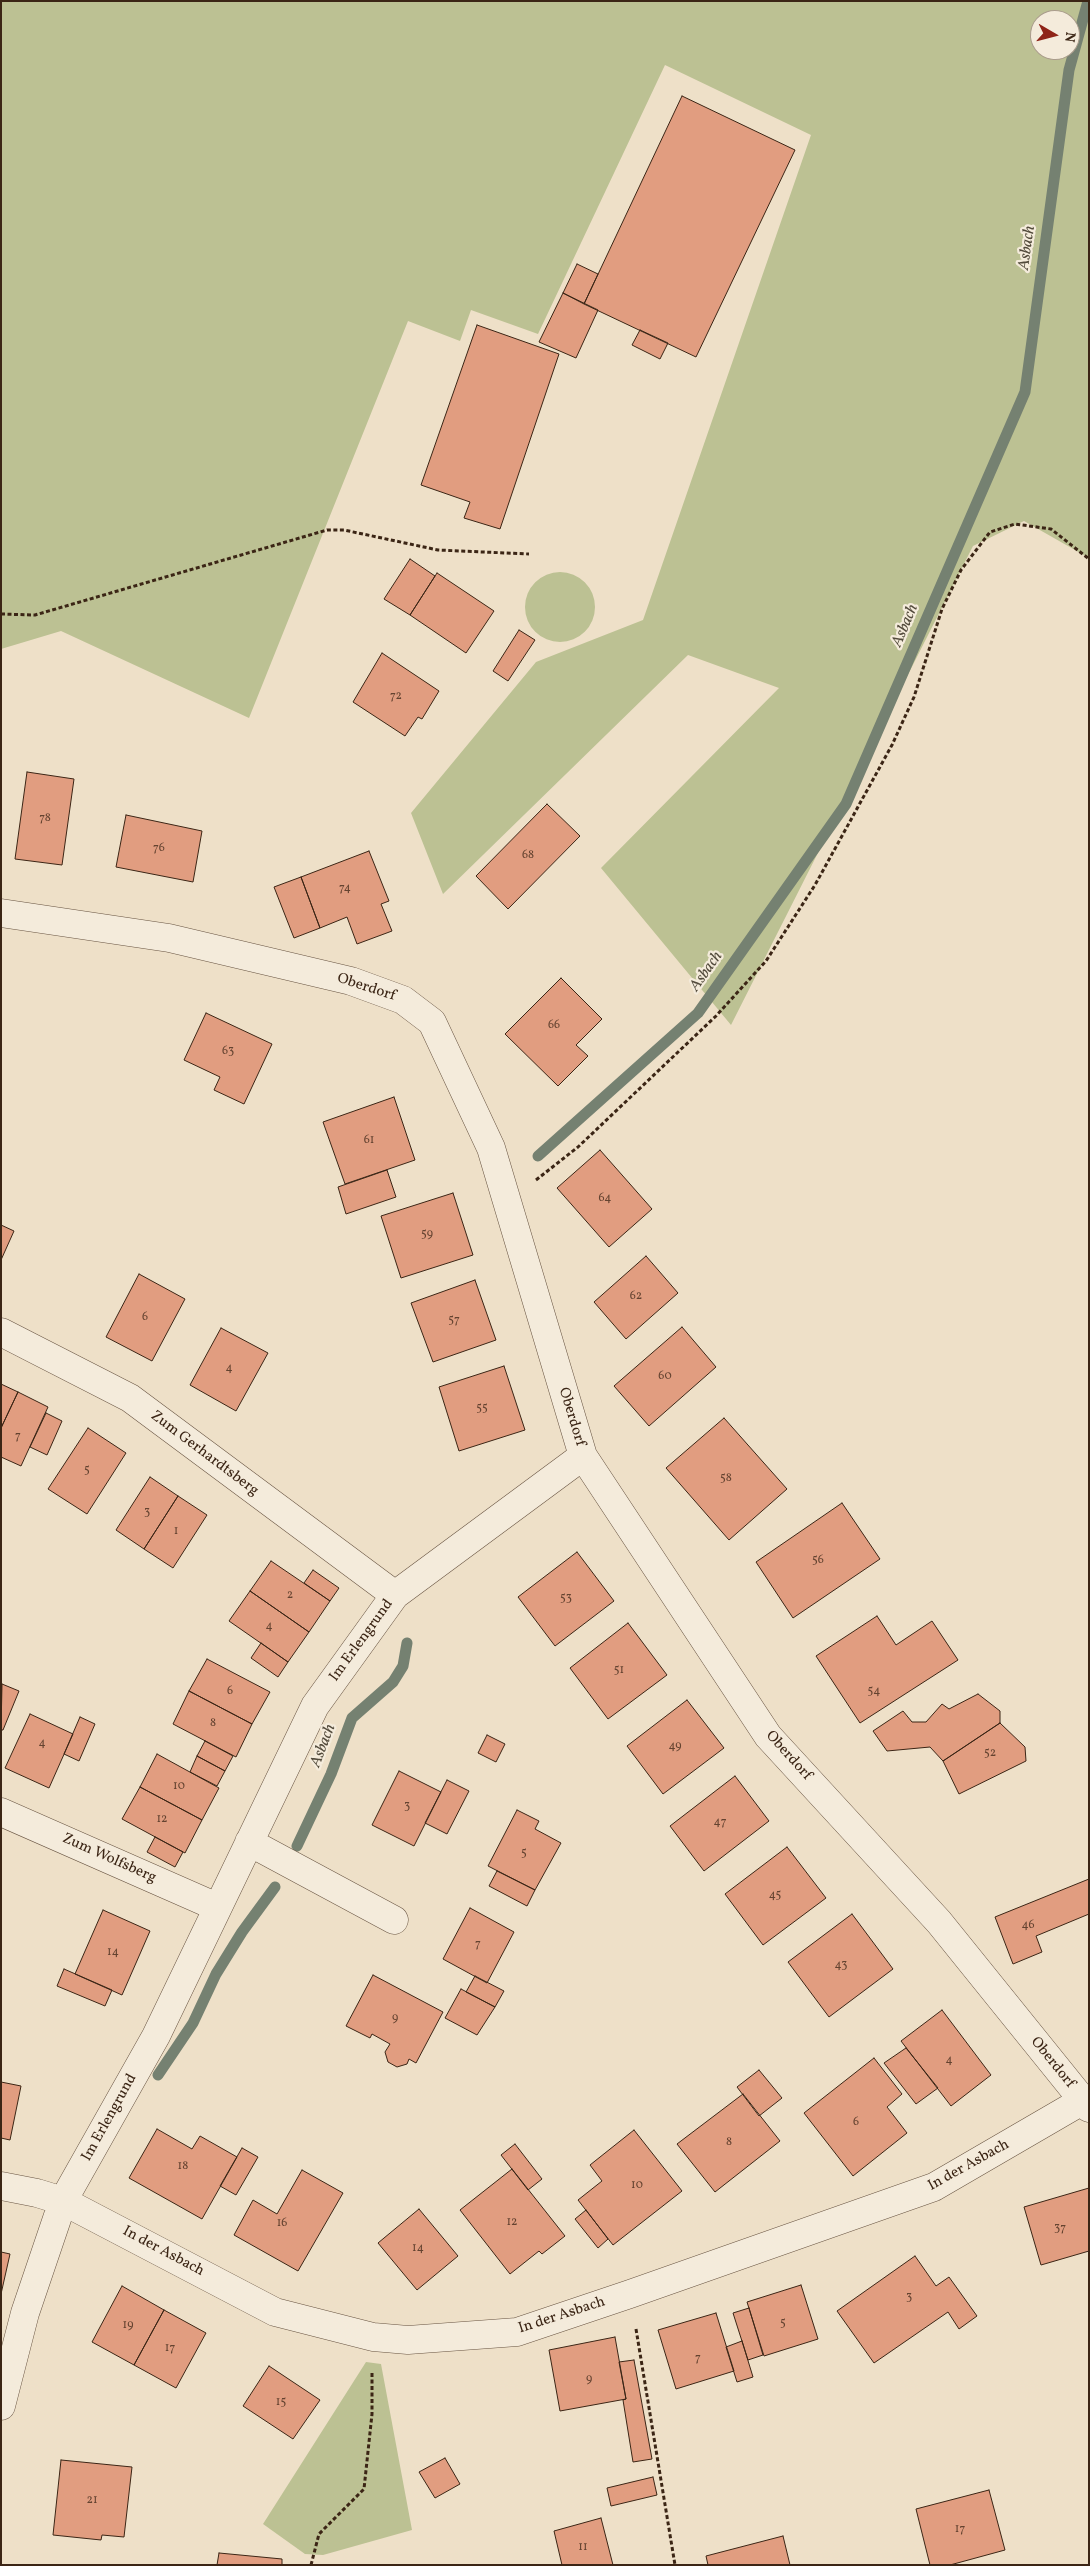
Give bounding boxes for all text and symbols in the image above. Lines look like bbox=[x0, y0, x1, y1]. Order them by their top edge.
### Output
north arrow bbox=[1030, 10, 1080, 60]
text: N bbox=[1059, 31, 1079, 43]
water label: Asbach bbox=[1015, 225, 1041, 271]
water label: Asbach bbox=[888, 602, 924, 650]
house number: 72 bbox=[390, 690, 402, 704]
house number: 78 bbox=[39, 812, 51, 826]
house number: 76 bbox=[153, 842, 165, 856]
house number: 68 bbox=[522, 849, 534, 863]
house number: 74 bbox=[339, 882, 351, 896]
water label: Asbach bbox=[686, 948, 728, 996]
street label: Oberdorf bbox=[334, 970, 398, 1006]
house number: 66 bbox=[548, 1019, 560, 1033]
house number: 63 bbox=[222, 1045, 234, 1059]
house number: 61 bbox=[364, 1134, 374, 1148]
house number: 64 bbox=[599, 1192, 611, 1206]
house number: 59 bbox=[421, 1228, 433, 1242]
house number: 62 bbox=[630, 1290, 642, 1304]
house number: 6 bbox=[142, 1311, 148, 1325]
house number: 57 bbox=[448, 1314, 460, 1328]
house number: 4 bbox=[225, 1362, 233, 1376]
house number: 60 bbox=[658, 1370, 672, 1384]
street label: Oberdorf bbox=[554, 1385, 588, 1449]
house number: 55 bbox=[476, 1402, 488, 1416]
street label: Zum Gerhardtsberg bbox=[146, 1407, 262, 1501]
house number: 7 bbox=[15, 1430, 21, 1444]
house number: 5 bbox=[84, 1464, 90, 1478]
house number: 58 bbox=[720, 1472, 732, 1486]
house number: 3 bbox=[144, 1506, 150, 1520]
house number: 1 bbox=[174, 1525, 178, 1539]
house number: 56 bbox=[812, 1554, 824, 1568]
house number: 2 bbox=[287, 1589, 293, 1603]
house number: 53 bbox=[560, 1592, 572, 1606]
street label: Im Erlengrund bbox=[326, 1596, 398, 1686]
house number: 4 bbox=[265, 1620, 273, 1634]
house number: 51 bbox=[614, 1664, 624, 1678]
house number: 6 bbox=[227, 1685, 233, 1699]
house number: 54 bbox=[868, 1685, 880, 1699]
house number: 8 bbox=[210, 1717, 216, 1731]
water label: Asbach bbox=[307, 1722, 341, 1770]
street label: Oberdorf bbox=[761, 1728, 815, 1784]
house number: 4 bbox=[38, 1737, 46, 1751]
house number: 49 bbox=[668, 1740, 682, 1754]
house number: 52 bbox=[984, 1747, 996, 1761]
house number: 10 bbox=[173, 1780, 185, 1794]
house number: 3 bbox=[404, 1800, 410, 1814]
house number: 12 bbox=[156, 1813, 168, 1827]
house number: 47 bbox=[714, 1816, 726, 1830]
street label: Zum Wolfsberg bbox=[59, 1830, 159, 1888]
house number: 5 bbox=[521, 1847, 527, 1861]
house number: 45 bbox=[769, 1889, 781, 1903]
house number: 46 bbox=[1021, 1919, 1035, 1933]
house number: 7 bbox=[475, 1938, 481, 1952]
house number: 14 bbox=[107, 1946, 119, 1960]
house number: 43 bbox=[835, 1959, 847, 1973]
house number: 9 bbox=[392, 2012, 398, 2026]
street label: Oberdorf bbox=[1026, 2034, 1078, 2092]
house number: 4 bbox=[945, 2054, 953, 2068]
street label: Im Erlengrund bbox=[79, 2071, 141, 2165]
house number: 6 bbox=[853, 2116, 859, 2130]
house number: 8 bbox=[726, 2136, 732, 2150]
street label: In der Asbach bbox=[925, 2136, 1013, 2196]
house number: 18 bbox=[178, 2160, 188, 2174]
house number: 10 bbox=[631, 2179, 643, 2193]
house number: 12 bbox=[506, 2216, 518, 2230]
house number: 16 bbox=[277, 2217, 287, 2231]
house number: 37 bbox=[1054, 2222, 1066, 2236]
street label: In der Asbach bbox=[119, 2223, 207, 2281]
house number: 14 bbox=[412, 2242, 424, 2256]
house number: 3 bbox=[906, 2291, 912, 2305]
street label: In der Asbach bbox=[516, 2294, 608, 2338]
house number: 5 bbox=[780, 2317, 786, 2331]
house number: 19 bbox=[123, 2319, 133, 2333]
house number: 17 bbox=[165, 2342, 175, 2356]
house number: 7 bbox=[695, 2352, 701, 2366]
house number: 9 bbox=[586, 2373, 592, 2387]
house number: 15 bbox=[276, 2396, 286, 2410]
house number: 21 bbox=[86, 2494, 98, 2508]
house number: 17 bbox=[955, 2523, 965, 2537]
house number: 11 bbox=[578, 2541, 588, 2555]

